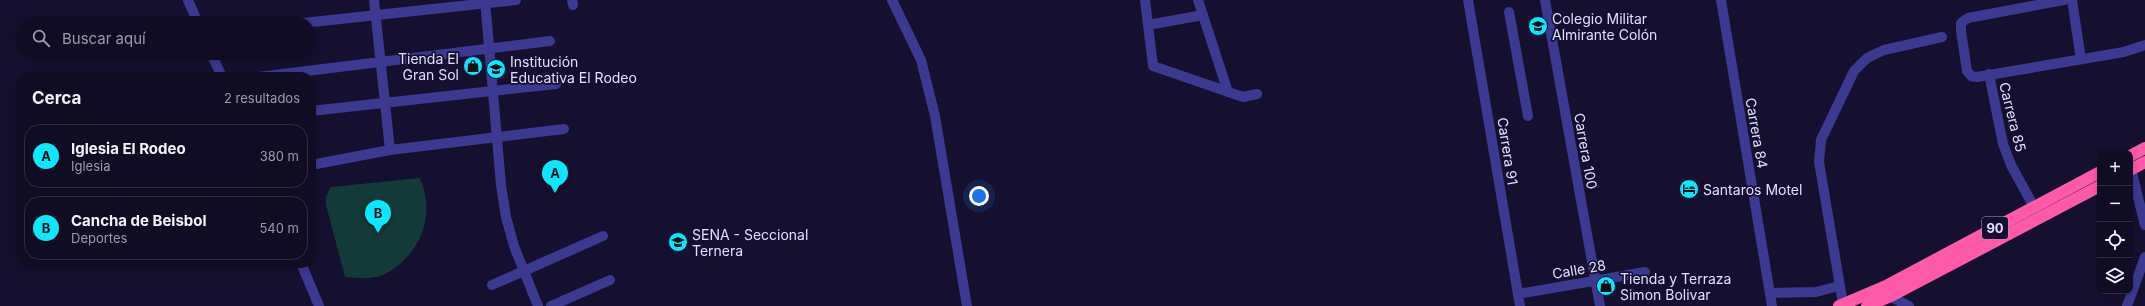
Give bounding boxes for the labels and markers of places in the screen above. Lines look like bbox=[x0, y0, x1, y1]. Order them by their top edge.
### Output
place label: Colegio Militar Almirante Colón bbox=[1552, 10, 1657, 43]
school or university icon: Colegio Militar Almirante Colón bbox=[1527, 15, 1549, 37]
place label: Tienda El Gran Sol bbox=[398, 50, 459, 83]
place label: Institución Educativa El Rodeo bbox=[510, 53, 637, 86]
shop icon: Tienda El Gran Sol bbox=[462, 55, 484, 77]
school or university icon: Institución Educativa El Rodeo bbox=[485, 58, 507, 80]
pin: A bbox=[542, 160, 568, 193]
hotel icon: Santaros Motel bbox=[1678, 178, 1700, 200]
place label: Santaros Motel bbox=[1703, 181, 1802, 198]
pin: B bbox=[365, 200, 391, 233]
place label: SENA - Seccional Ternera bbox=[692, 226, 808, 259]
school or university icon: SENA - Seccional Ternera bbox=[667, 231, 689, 253]
place label: Tienda y Terraza Simon Bolivar bbox=[1620, 270, 1731, 303]
shop icon: Tienda y Terraza Simon Bolivar bbox=[1595, 275, 1617, 297]

